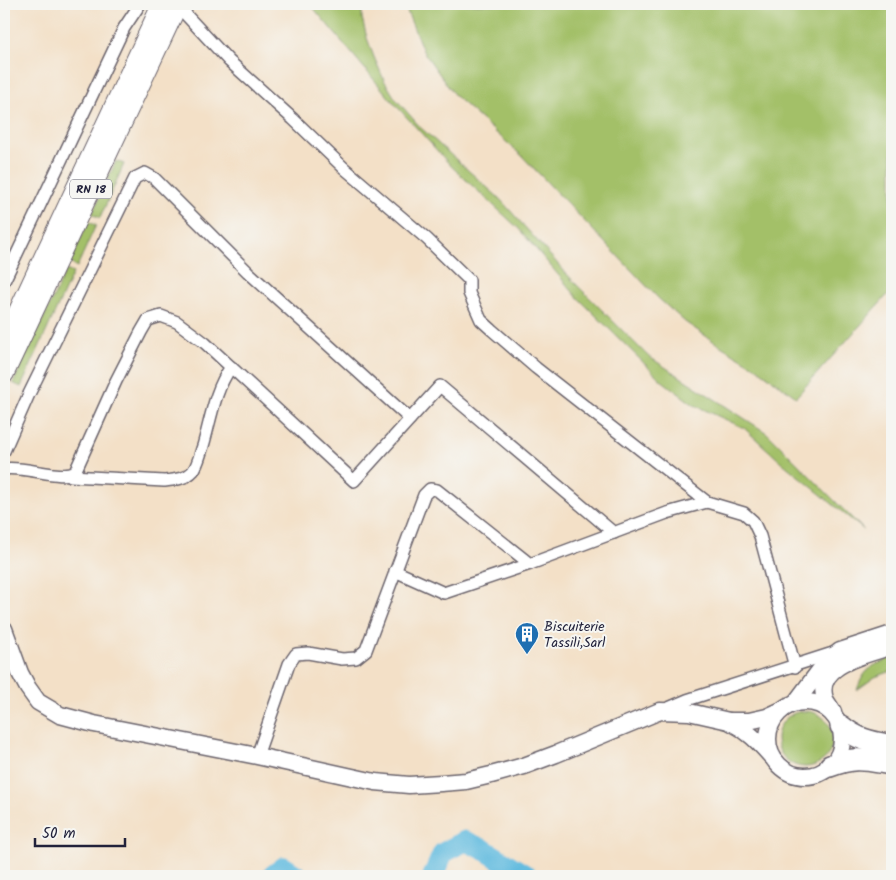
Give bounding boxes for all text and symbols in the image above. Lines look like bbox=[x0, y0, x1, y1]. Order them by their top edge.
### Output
road number: RN 18 bbox=[70, 180, 112, 198]
place label: Biscuiterie Tassili,Sarl bbox=[544, 616, 606, 654]
building icon: Biscuiterie Tassili,Sarl bbox=[514, 621, 540, 655]
scale bar bbox=[35, 815, 125, 847]
text: 50 m bbox=[42, 822, 76, 846]

